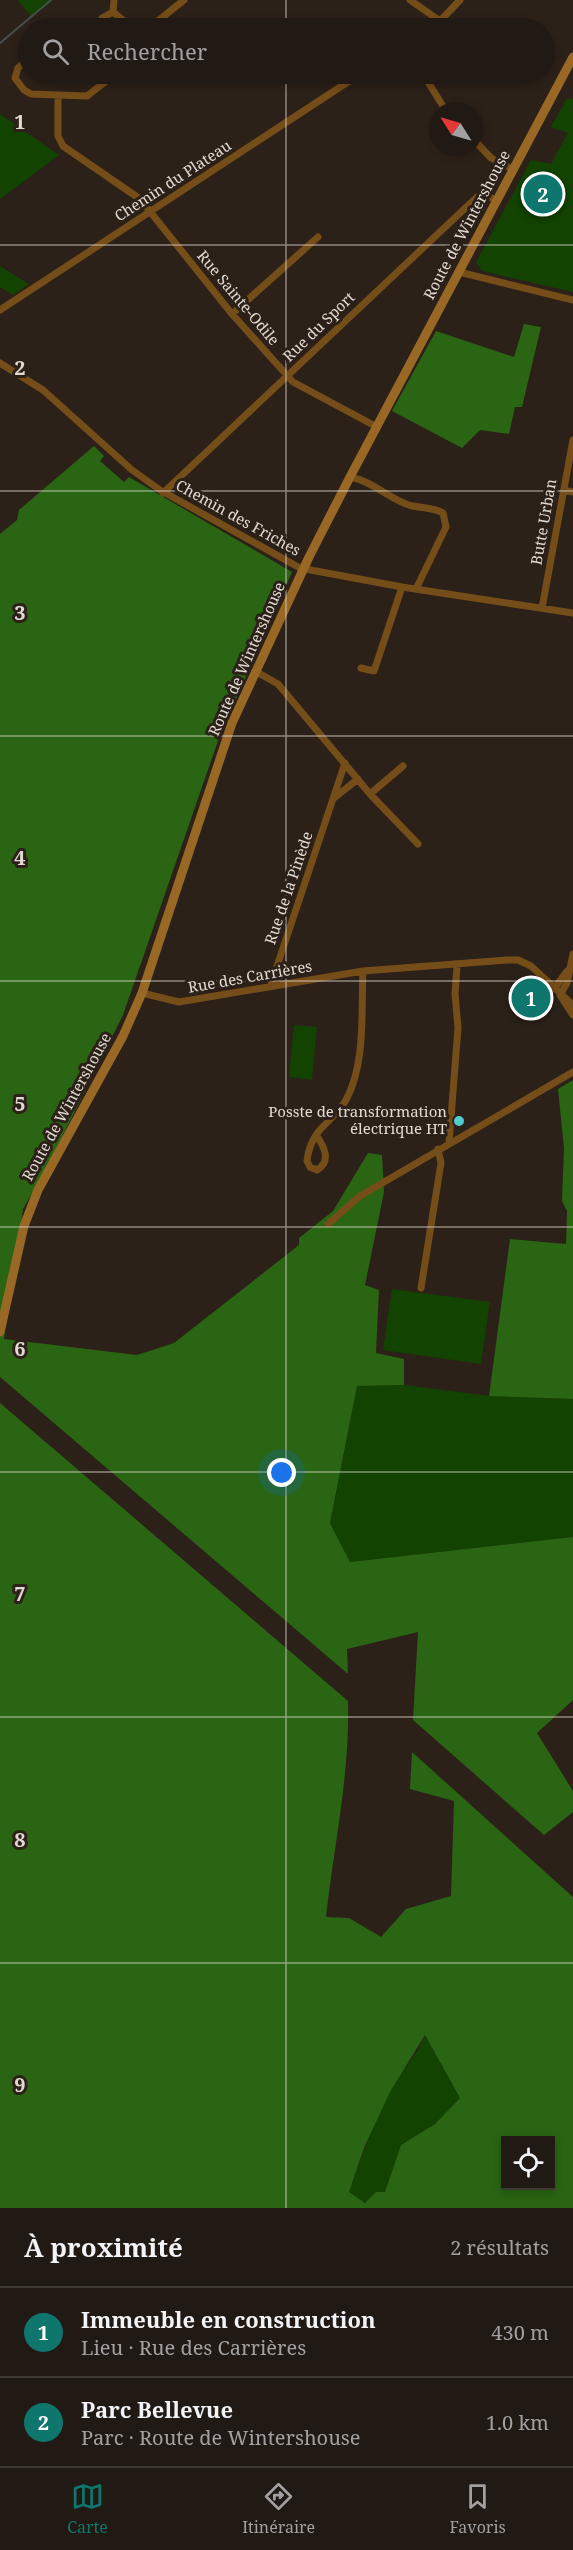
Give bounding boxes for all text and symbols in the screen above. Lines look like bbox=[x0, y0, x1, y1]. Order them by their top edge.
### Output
search box bbox=[18, 18, 555, 84]
icon: search bbox=[39, 35, 72, 68]
text: Rechercher bbox=[87, 36, 207, 66]
north arrow bbox=[429, 102, 483, 156]
text: 1 bbox=[14, 108, 26, 135]
street label: Chemin du Plateau bbox=[110, 135, 235, 225]
street label: Route de Wintershouse bbox=[418, 146, 514, 303]
pin: 2 bbox=[524, 172, 562, 216]
street label: Rue Sainte-Odile bbox=[193, 246, 284, 349]
street label: Rue du Sport bbox=[278, 287, 358, 366]
text: 2 bbox=[14, 354, 26, 381]
street label: Chemin des Friches bbox=[173, 475, 305, 560]
street label: Butte Urban bbox=[526, 477, 560, 566]
street label: Route de Wintershouse bbox=[203, 579, 289, 739]
text: 3 bbox=[14, 599, 26, 626]
street label: Rue de la Pinède bbox=[259, 829, 317, 947]
text: 4 bbox=[14, 844, 26, 871]
street label: Rue des Carrières bbox=[186, 955, 314, 997]
pin: 1 bbox=[512, 976, 550, 1020]
street label: Route de Wintershouse bbox=[17, 1029, 115, 1184]
text: 5 bbox=[14, 1090, 26, 1117]
place label: Posste de transformation électrique HT bbox=[268, 1101, 447, 1138]
marker: Posste de transformation électrique HT bbox=[452, 1114, 466, 1128]
text: 6 bbox=[14, 1335, 26, 1362]
your location bbox=[267, 1458, 296, 1487]
text: 7 bbox=[14, 1580, 26, 1607]
text: 8 bbox=[14, 1826, 26, 1853]
text: 9 bbox=[14, 2071, 26, 2098]
map controls bbox=[501, 2136, 555, 2190]
button: locate bbox=[501, 2136, 555, 2190]
text: À proximité bbox=[24, 2229, 183, 2265]
text: 2 résultats bbox=[450, 2234, 549, 2261]
text: Immeuble en construction bbox=[81, 2304, 376, 2334]
text: 1 bbox=[38, 2319, 49, 2346]
text: 430 m bbox=[491, 2319, 549, 2346]
text: Lieu · Rue des Carrières bbox=[81, 2334, 306, 2361]
text: Parc Bellevue bbox=[81, 2394, 233, 2424]
text: 2 bbox=[38, 2409, 49, 2436]
text: 1.0 km bbox=[486, 2409, 549, 2436]
text: Parc · Route de Wintershouse bbox=[81, 2424, 361, 2451]
tab: Carte bbox=[67, 2480, 108, 2538]
tab: Itinéraire bbox=[242, 2480, 315, 2538]
tab: Favoris bbox=[450, 2480, 506, 2538]

